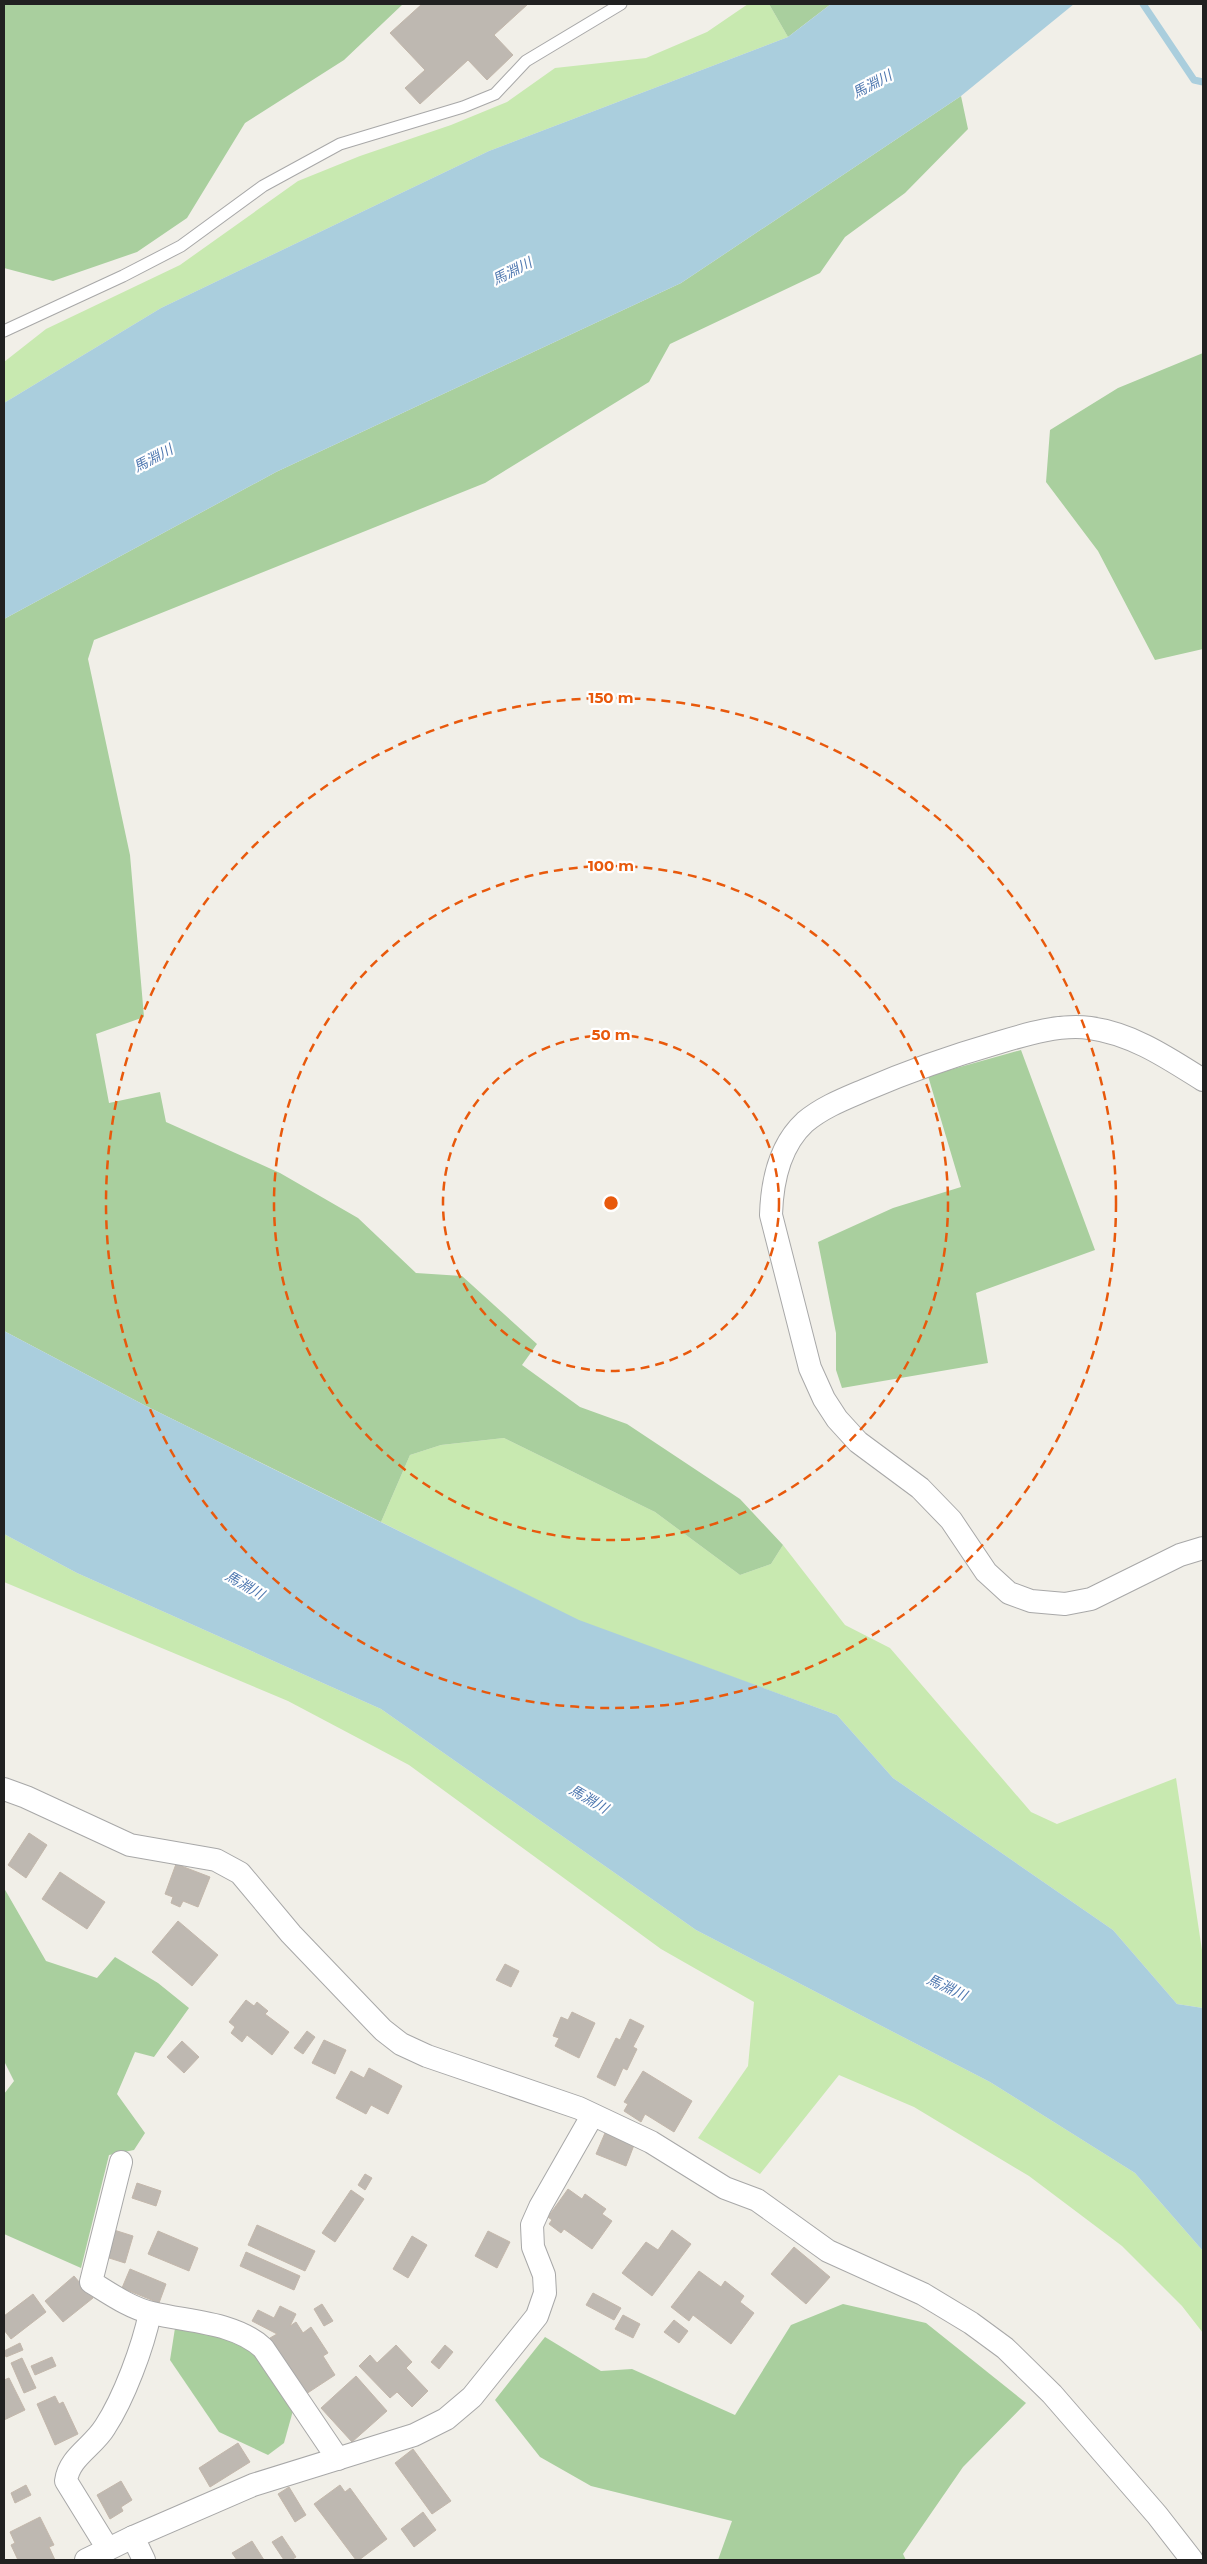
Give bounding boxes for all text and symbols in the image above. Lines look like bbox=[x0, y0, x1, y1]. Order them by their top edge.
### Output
water label: 馬淵川 bbox=[849, 65, 897, 102]
water label: 馬淵川 bbox=[489, 253, 537, 289]
water label: 馬淵川 bbox=[130, 439, 178, 476]
text: 150 m bbox=[589, 688, 633, 707]
text: 100 m bbox=[588, 856, 634, 875]
text: 50 m bbox=[591, 1025, 631, 1044]
centre of rings bbox=[602, 1194, 620, 1212]
water label: 馬淵川 bbox=[222, 1567, 269, 1604]
water label: 馬淵川 bbox=[566, 1781, 613, 1818]
water label: 馬淵川 bbox=[924, 1970, 972, 2005]

